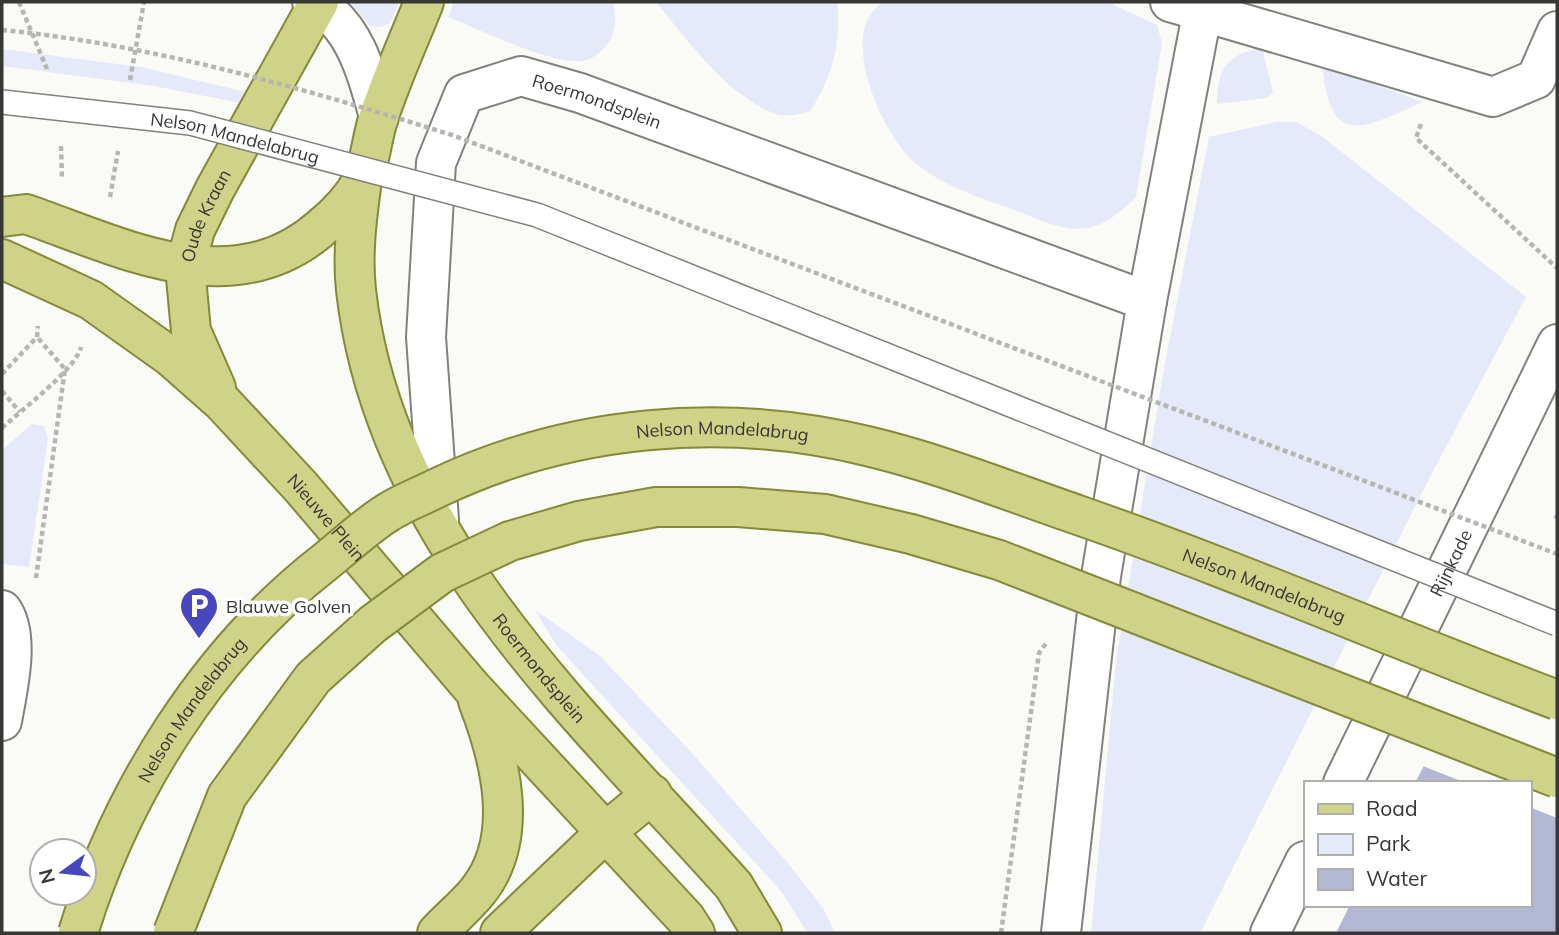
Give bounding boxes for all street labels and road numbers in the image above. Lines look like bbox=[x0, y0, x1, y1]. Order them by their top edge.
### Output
street label: Roermondsplein bbox=[530, 68, 665, 133]
street label: Nelson Mandelabrug bbox=[149, 107, 322, 168]
street label: Oude Kraan bbox=[175, 165, 235, 265]
street label: Nelson Mandelabrug bbox=[635, 416, 810, 446]
street label: Nieuwe Plein bbox=[283, 468, 371, 566]
street label: Rijnkade bbox=[1424, 525, 1477, 600]
street label: Nelson Mandelabrug bbox=[1180, 543, 1349, 627]
street label: Roermondsplein bbox=[488, 608, 591, 728]
street label: Nelson Mandelabrug bbox=[132, 632, 251, 787]

